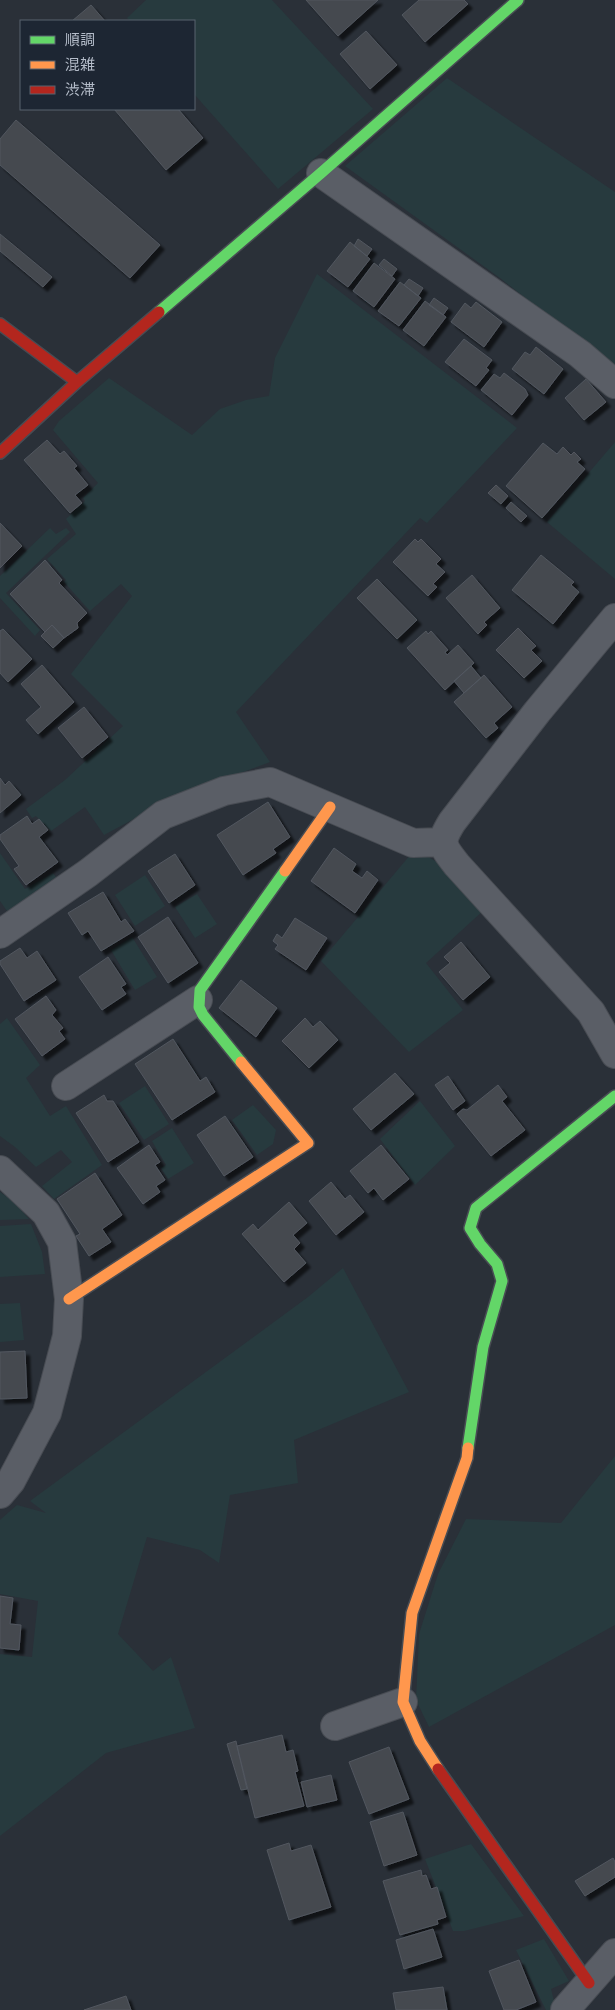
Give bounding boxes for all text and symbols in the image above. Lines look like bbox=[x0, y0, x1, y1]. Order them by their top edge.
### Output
legend bbox=[20, 20, 195, 110]
text: 順調 bbox=[65, 31, 95, 48]
text: 混雑 bbox=[65, 56, 95, 73]
text: 渋滞 bbox=[65, 81, 95, 98]

